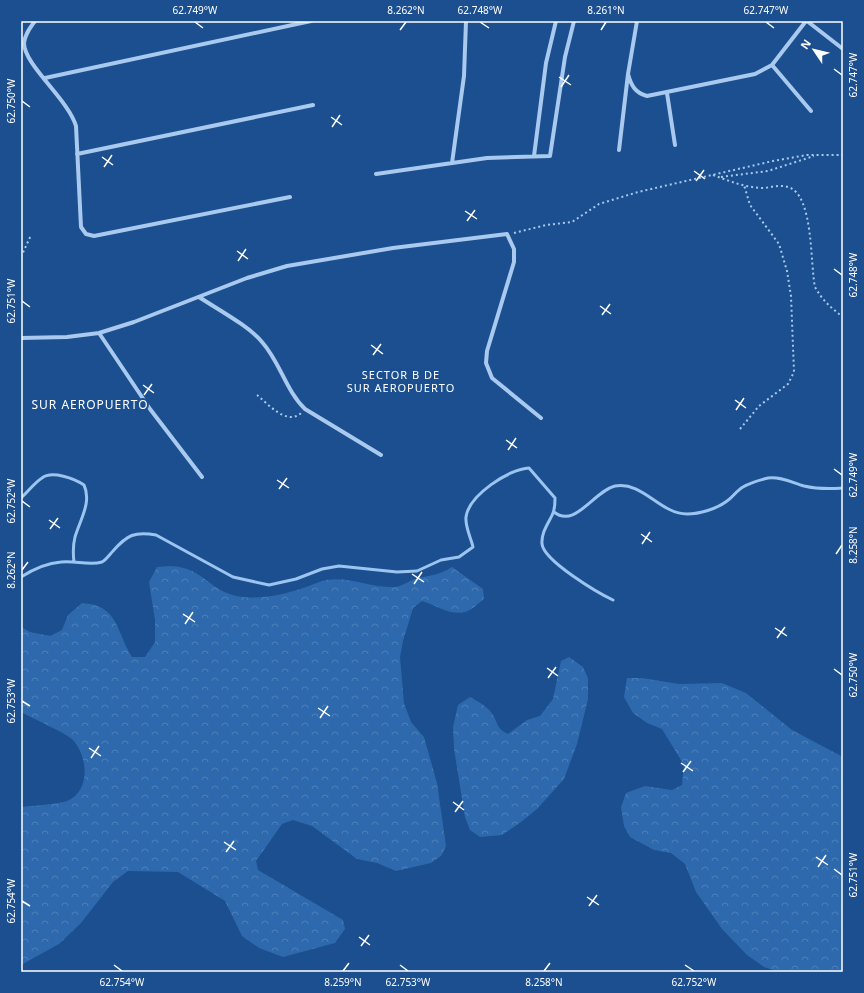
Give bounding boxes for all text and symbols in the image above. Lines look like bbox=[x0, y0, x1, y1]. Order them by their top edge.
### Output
text: 62.749°W bbox=[173, 3, 218, 17]
text: 8.262°N bbox=[387, 3, 425, 17]
text: 62.748°W bbox=[458, 3, 503, 17]
text: 8.261°N bbox=[587, 3, 625, 17]
text: 62.747°W bbox=[744, 3, 789, 17]
north arrow bbox=[794, 30, 834, 70]
text: N bbox=[797, 36, 814, 52]
text: 62.747°W bbox=[846, 52, 860, 97]
text: 62.750°W bbox=[4, 78, 18, 123]
text: 62.748°W bbox=[846, 252, 860, 297]
text: 62.751°W bbox=[4, 278, 18, 323]
district label: SECTOR B DE SUR AEROPUERTO bbox=[347, 367, 455, 395]
district label: SUR AEROPUERTO bbox=[31, 396, 149, 413]
text: 62.749°W bbox=[846, 452, 860, 497]
text: 62.752°W bbox=[4, 478, 18, 523]
text: 8.258°N bbox=[846, 526, 860, 564]
text: 8.262°N bbox=[4, 551, 18, 589]
text: 62.750°W bbox=[846, 652, 860, 697]
text: 62.753°W bbox=[4, 678, 18, 723]
text: 62.751°W bbox=[846, 852, 860, 897]
text: 62.754°W bbox=[4, 878, 18, 923]
text: 62.754°W bbox=[100, 975, 145, 989]
text: 8.259°N bbox=[324, 975, 362, 989]
text: 62.753°W bbox=[386, 975, 431, 989]
text: 8.258°N bbox=[525, 975, 563, 989]
text: 62.752°W bbox=[672, 975, 717, 989]

